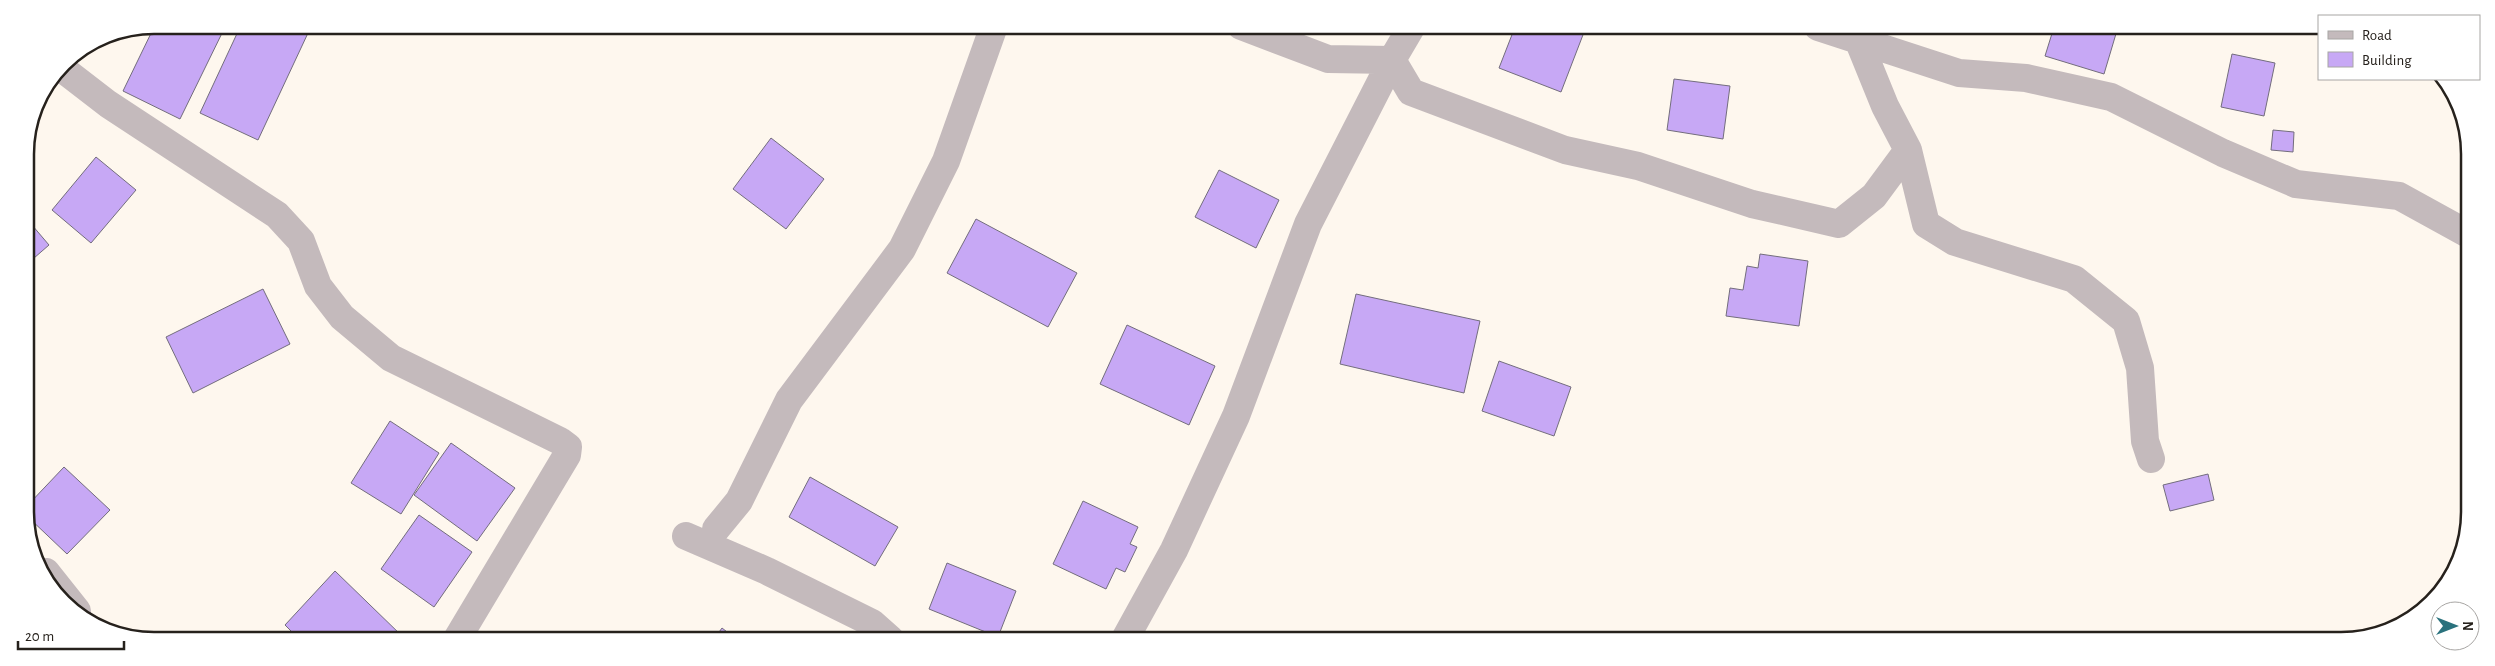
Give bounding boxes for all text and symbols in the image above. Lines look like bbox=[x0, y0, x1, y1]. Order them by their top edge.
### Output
legend bbox=[2318, 15, 2480, 80]
text: Road bbox=[2362, 28, 2392, 43]
text: Building bbox=[2362, 53, 2412, 68]
north arrow bbox=[2430, 601, 2480, 651]
scale bar bbox=[18, 618, 124, 650]
text: N bbox=[2460, 621, 2474, 631]
text: 20 m bbox=[25, 629, 54, 644]

